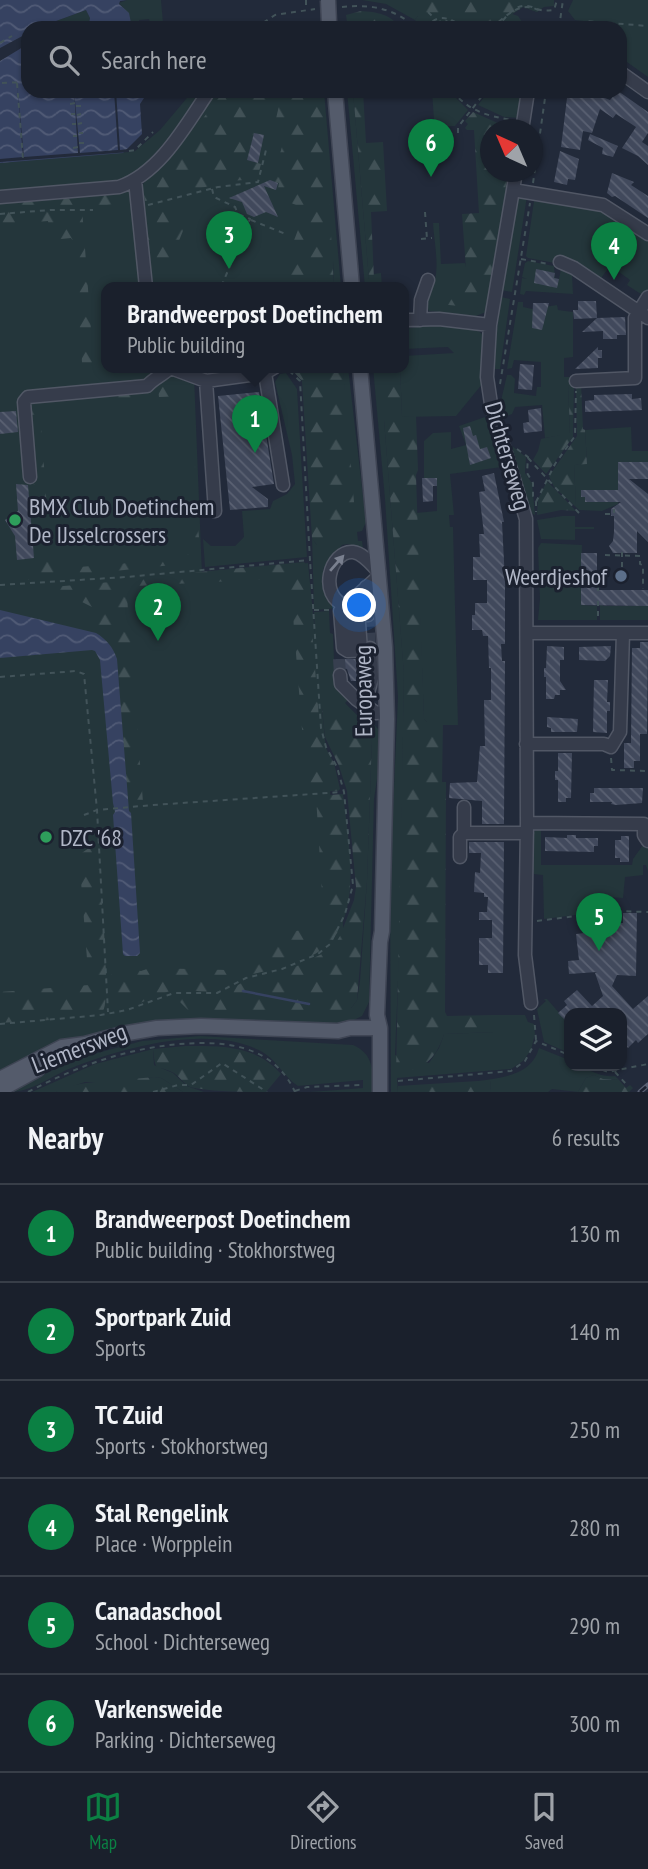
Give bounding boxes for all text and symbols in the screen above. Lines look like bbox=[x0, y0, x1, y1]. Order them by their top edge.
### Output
search box bbox=[21, 21, 627, 98]
icon: search bbox=[45, 41, 83, 79]
text: Search here bbox=[101, 43, 207, 76]
pin: 6 bbox=[408, 119, 454, 177]
north arrow bbox=[480, 119, 543, 182]
pin: 3 bbox=[206, 211, 252, 269]
pin: 4 bbox=[591, 222, 637, 280]
popup bbox=[101, 282, 409, 373]
text: Brandweerpost Doetinchem bbox=[127, 297, 383, 330]
text: Public building bbox=[127, 330, 245, 359]
pin: 1 bbox=[232, 395, 278, 453]
street label: Dichterseweg bbox=[478, 398, 538, 514]
place label: BMX Club Doetinchem De IJsselcrossers bbox=[29, 491, 214, 550]
marker: BMX Club Doetinchem De IJsselcrossers bbox=[7, 512, 23, 528]
one-way arrow bbox=[329, 554, 344, 571]
place label: Weerdjeshof bbox=[505, 561, 608, 592]
marker: Weerdjeshof bbox=[613, 568, 629, 584]
pin: 2 bbox=[135, 583, 181, 641]
your location bbox=[342, 588, 376, 622]
street label: Europaweg bbox=[347, 645, 379, 737]
place label: DZC '68 bbox=[60, 822, 122, 853]
marker: DZC '68 bbox=[38, 829, 54, 845]
pin: 5 bbox=[576, 893, 622, 951]
map controls bbox=[564, 1008, 627, 1071]
button: layers bbox=[564, 1008, 627, 1071]
street label: Liemersweg bbox=[27, 1016, 131, 1080]
text: Nearby bbox=[28, 1118, 103, 1157]
text: 6 results bbox=[552, 1123, 620, 1152]
text: Brandweerpost Doetinchem bbox=[95, 1202, 351, 1235]
text: 1 bbox=[46, 1219, 57, 1248]
text: 130 m bbox=[569, 1219, 620, 1248]
text: Public building · Stokhorstweg bbox=[95, 1235, 336, 1264]
text: Sportpark Zuid bbox=[95, 1300, 231, 1333]
text: 2 bbox=[46, 1317, 57, 1346]
text: 140 m bbox=[569, 1317, 620, 1346]
text: Sports bbox=[95, 1333, 146, 1362]
text: TC Zuid bbox=[95, 1398, 163, 1431]
text: 3 bbox=[46, 1415, 57, 1444]
text: 250 m bbox=[569, 1415, 620, 1444]
text: Sports · Stokhorstweg bbox=[95, 1431, 268, 1460]
text: Stal Rengelink bbox=[95, 1496, 228, 1529]
text: 4 bbox=[46, 1513, 57, 1542]
text: 280 m bbox=[569, 1513, 620, 1542]
text: Place · Worpplein bbox=[95, 1529, 232, 1558]
text: Canadaschool bbox=[95, 1594, 221, 1627]
text: 5 bbox=[46, 1611, 57, 1640]
text: 290 m bbox=[569, 1611, 620, 1640]
text: School · Dichterseweg bbox=[95, 1627, 270, 1656]
text: Varkensweide bbox=[95, 1692, 223, 1725]
text: 6 bbox=[46, 1709, 57, 1738]
text: 300 m bbox=[569, 1709, 620, 1738]
text: Parking · Dichterseweg bbox=[95, 1725, 276, 1754]
tab: Map bbox=[84, 1788, 122, 1854]
tab: Directions bbox=[290, 1788, 356, 1854]
tab: Saved bbox=[525, 1788, 564, 1854]

